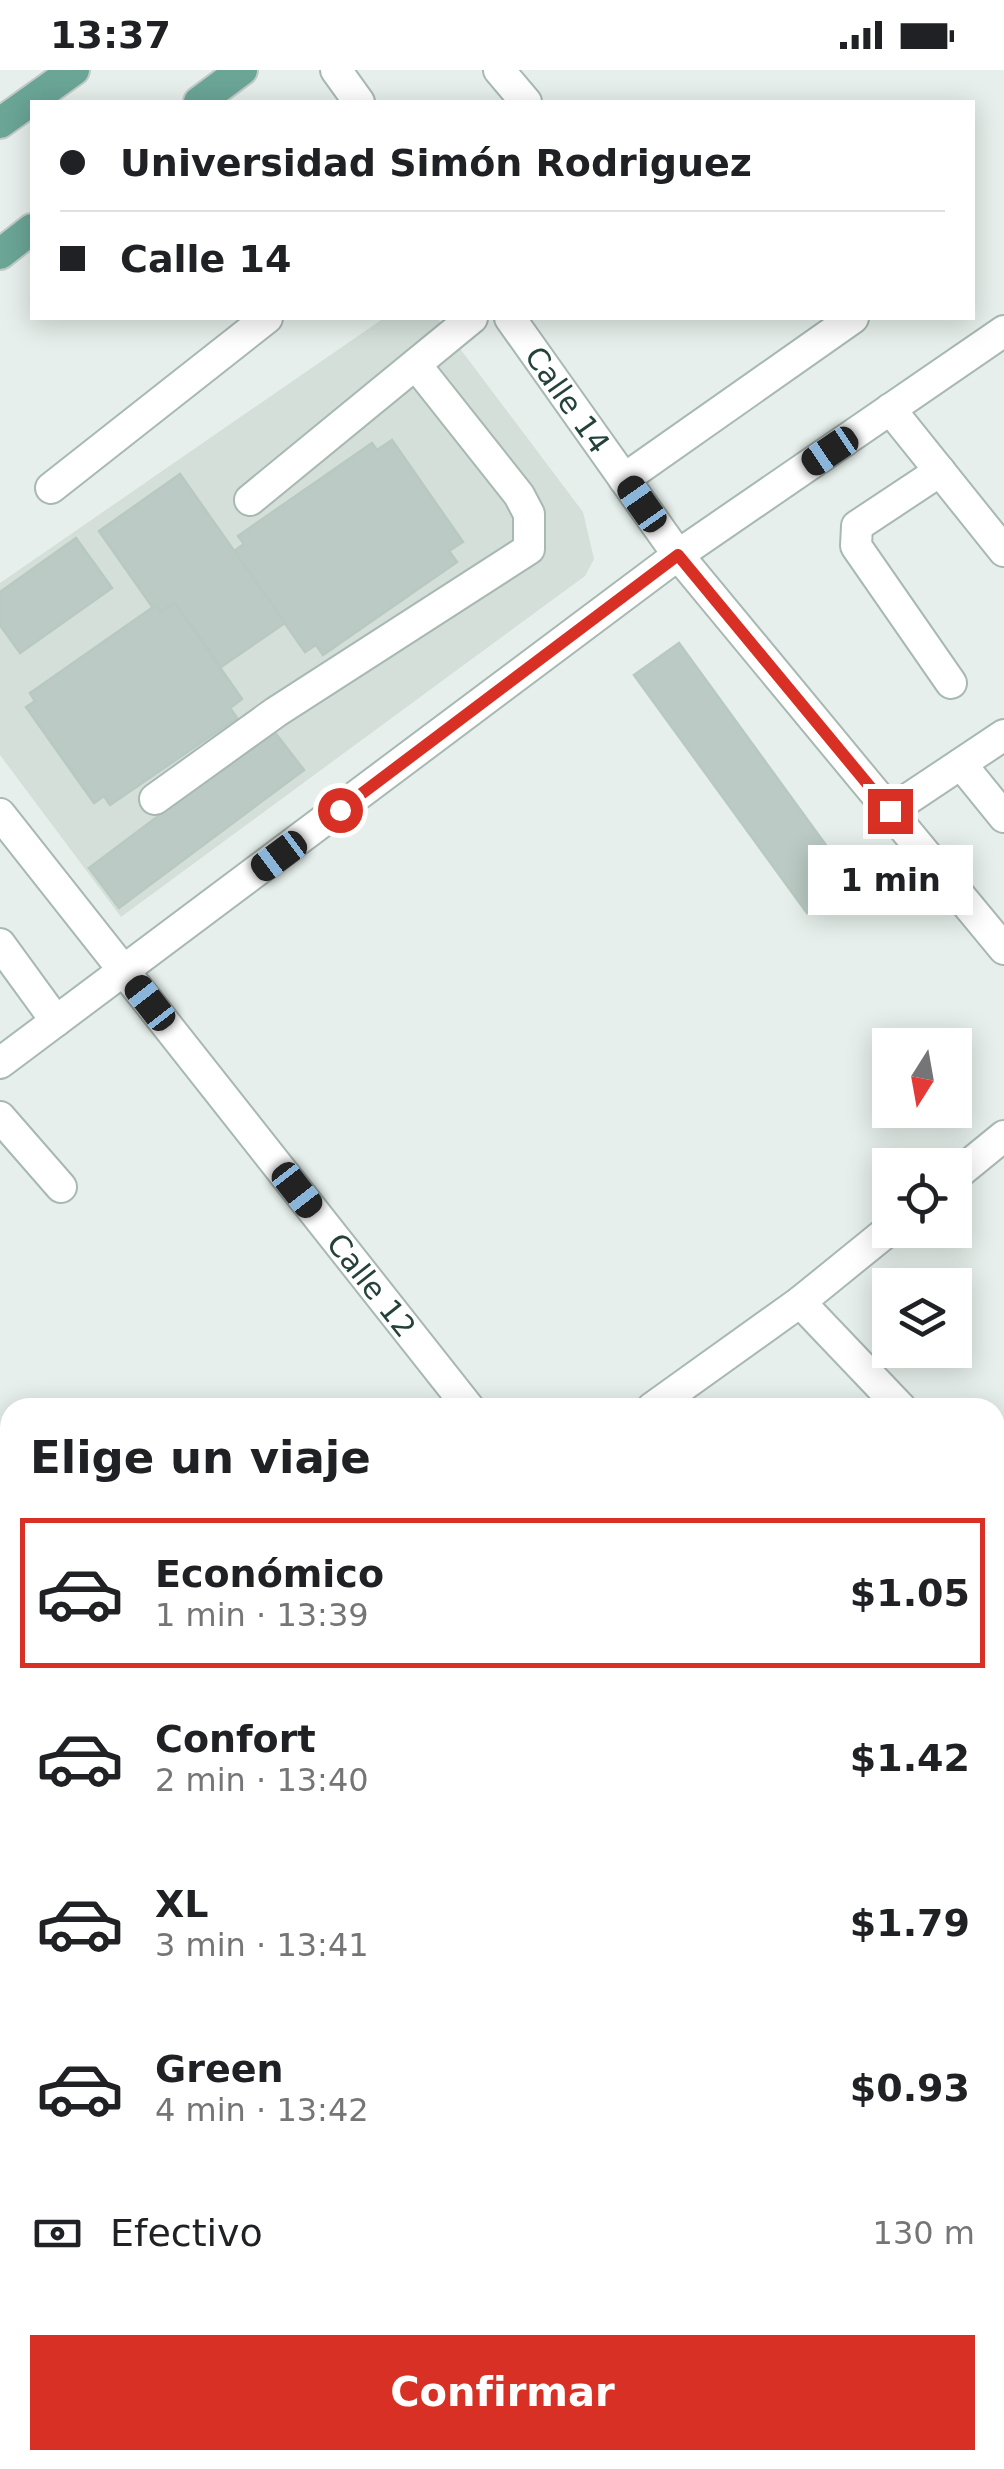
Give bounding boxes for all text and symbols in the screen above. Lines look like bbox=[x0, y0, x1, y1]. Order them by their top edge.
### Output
text: 13:37 bbox=[50, 13, 171, 57]
text: Universidad Simón Rodriguez bbox=[120, 141, 752, 185]
text: Calle 14 bbox=[120, 237, 291, 281]
street label: Calle 14 bbox=[518, 340, 617, 460]
car bbox=[797, 422, 863, 480]
car bbox=[613, 471, 671, 537]
route start bbox=[318, 788, 363, 833]
route end bbox=[868, 789, 913, 834]
car bbox=[246, 826, 312, 886]
callout: 1 min bbox=[808, 846, 972, 916]
text: 1 min bbox=[840, 861, 941, 899]
car bbox=[120, 970, 180, 1036]
north arrow bbox=[872, 1028, 972, 1128]
map controls bbox=[872, 1028, 972, 1368]
button: locate bbox=[872, 1148, 972, 1248]
car bbox=[267, 1157, 327, 1223]
street label: Calle 12 bbox=[320, 1226, 423, 1344]
button: layers bbox=[872, 1268, 972, 1368]
text: Elige un viaje bbox=[30, 1431, 371, 1484]
icon: car bbox=[35, 1548, 125, 1638]
text: Económico bbox=[155, 1552, 384, 1596]
text: $1.05 bbox=[850, 1571, 970, 1615]
text: 1 min · 13:39 bbox=[155, 1596, 369, 1634]
icon: car bbox=[35, 1713, 125, 1803]
text: Confort bbox=[155, 1717, 316, 1761]
text: $1.42 bbox=[850, 1736, 970, 1780]
text: 2 min · 13:40 bbox=[155, 1761, 369, 1799]
icon: car bbox=[35, 1878, 125, 1968]
text: XL bbox=[155, 1882, 209, 1926]
text: $1.79 bbox=[850, 1901, 970, 1945]
text: 3 min · 13:41 bbox=[155, 1926, 369, 1964]
icon: car bbox=[35, 2043, 125, 2133]
text: Green bbox=[155, 2047, 284, 2091]
text: $0.93 bbox=[850, 2066, 970, 2110]
text: 4 min · 13:42 bbox=[155, 2091, 369, 2129]
icon: cash bbox=[30, 2206, 85, 2261]
text: Efectivo bbox=[110, 2211, 263, 2255]
text: 130 m bbox=[873, 2214, 975, 2252]
button: Confirmar bbox=[30, 2335, 975, 2450]

